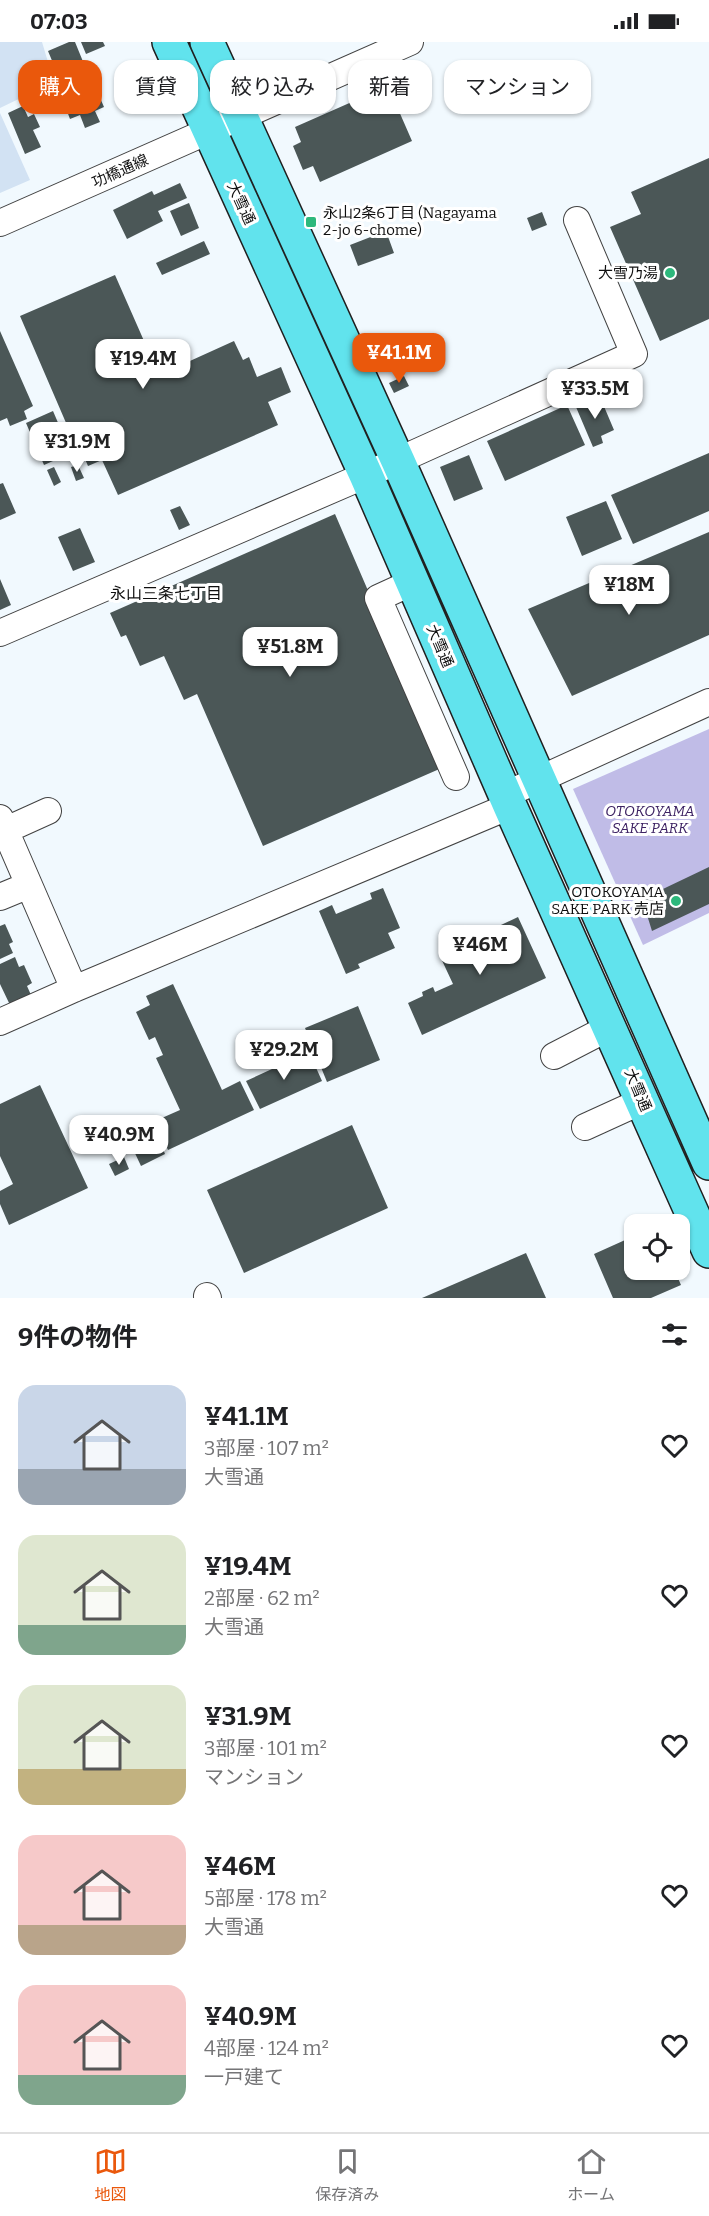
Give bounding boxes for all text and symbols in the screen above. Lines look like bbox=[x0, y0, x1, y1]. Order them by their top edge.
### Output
text: 07:03 bbox=[30, 8, 88, 35]
chip: 購入 bbox=[18, 60, 102, 114]
chip: 賃貸 bbox=[114, 60, 198, 114]
chip: 絞り込み bbox=[210, 60, 336, 114]
chip: 新着 bbox=[348, 60, 432, 114]
chip: マンション bbox=[444, 60, 591, 114]
street label: 功橋通線 bbox=[89, 151, 151, 191]
street label: 大雪通 bbox=[223, 179, 259, 227]
place label: 永山2条6丁目 (Nagayama 2-jo 6-chome) bbox=[323, 204, 497, 239]
marker: 永山2条6丁目 (Nagayama 2-jo 6-chome) bbox=[304, 215, 318, 229]
place label: 大雪乃湯 bbox=[598, 264, 658, 282]
marker: 大雪乃湯 bbox=[663, 266, 677, 280]
pin: ¥41.1M bbox=[350, 333, 448, 384]
pin: ¥19.4M bbox=[94, 339, 192, 390]
text: ¥41.1M bbox=[366, 340, 432, 364]
text: ¥19.4M bbox=[109, 346, 177, 370]
pin: ¥33.5M bbox=[546, 369, 644, 420]
text: ¥33.5M bbox=[561, 376, 629, 400]
pin: ¥31.9M bbox=[28, 422, 126, 473]
text: ¥31.9M bbox=[43, 429, 111, 453]
pin: ¥18M bbox=[593, 565, 665, 616]
text: ¥18M bbox=[603, 572, 655, 596]
district label: 永山三条七丁目 bbox=[110, 584, 222, 603]
street label: 大雪通 bbox=[423, 622, 457, 670]
pin: ¥51.8M bbox=[241, 627, 339, 678]
text: ¥51.8M bbox=[257, 634, 323, 658]
park label: OTOKOYAMA SAKE PARK bbox=[605, 802, 695, 837]
place label: OTOKOYAMA SAKE PARK 売店 bbox=[551, 883, 664, 918]
marker: OTOKOYAMA SAKE PARK 売店 bbox=[669, 894, 683, 908]
pin: ¥46M bbox=[444, 925, 516, 976]
text: ¥46M bbox=[452, 932, 508, 956]
pin: ¥29.2M bbox=[235, 1030, 333, 1081]
text: ¥29.2M bbox=[249, 1037, 319, 1061]
street label: 大雪通 bbox=[621, 1066, 655, 1114]
pin: ¥40.9M bbox=[70, 1115, 168, 1166]
text: ¥40.9M bbox=[83, 1122, 155, 1146]
map controls bbox=[624, 1214, 690, 1280]
button: locate bbox=[624, 1214, 690, 1280]
icon: filters bbox=[658, 1318, 691, 1351]
text: 9件の物件 bbox=[18, 1322, 137, 1353]
text: ¥41.1M bbox=[204, 1401, 289, 1432]
icon: home bbox=[66, 1409, 138, 1481]
icon: heart bbox=[658, 1429, 691, 1462]
text: 3部屋 · 107 m² bbox=[204, 1436, 329, 1460]
text: 大雪通 bbox=[204, 1465, 264, 1489]
text: ¥19.4M bbox=[204, 1551, 291, 1582]
icon: home bbox=[66, 1559, 138, 1631]
icon: heart bbox=[658, 1579, 691, 1612]
text: 2部屋 · 62 m² bbox=[204, 1586, 320, 1610]
text: 大雪通 bbox=[204, 1615, 264, 1639]
text: ¥31.9M bbox=[204, 1701, 291, 1732]
icon: home bbox=[66, 1709, 138, 1781]
icon: heart bbox=[658, 1729, 691, 1762]
text: 3部屋 · 101 m² bbox=[204, 1736, 327, 1760]
text: マンション bbox=[204, 1765, 304, 1789]
text: ¥46M bbox=[204, 1851, 276, 1882]
icon: home bbox=[66, 1859, 138, 1931]
icon: heart bbox=[658, 1879, 691, 1912]
text: 5部屋 · 178 m² bbox=[204, 1886, 327, 1910]
text: 大雪通 bbox=[204, 1915, 264, 1939]
text: ¥40.9M bbox=[204, 2001, 297, 2032]
icon: home bbox=[66, 2009, 138, 2081]
icon: heart bbox=[658, 2029, 691, 2062]
text: 4部屋 · 124 m² bbox=[204, 2036, 329, 2060]
text: 一戸建て bbox=[204, 2065, 284, 2089]
tab: 地図 bbox=[94, 2145, 127, 2205]
tab: 保存済み bbox=[315, 2145, 379, 2205]
tab: ホーム bbox=[567, 2145, 615, 2205]

